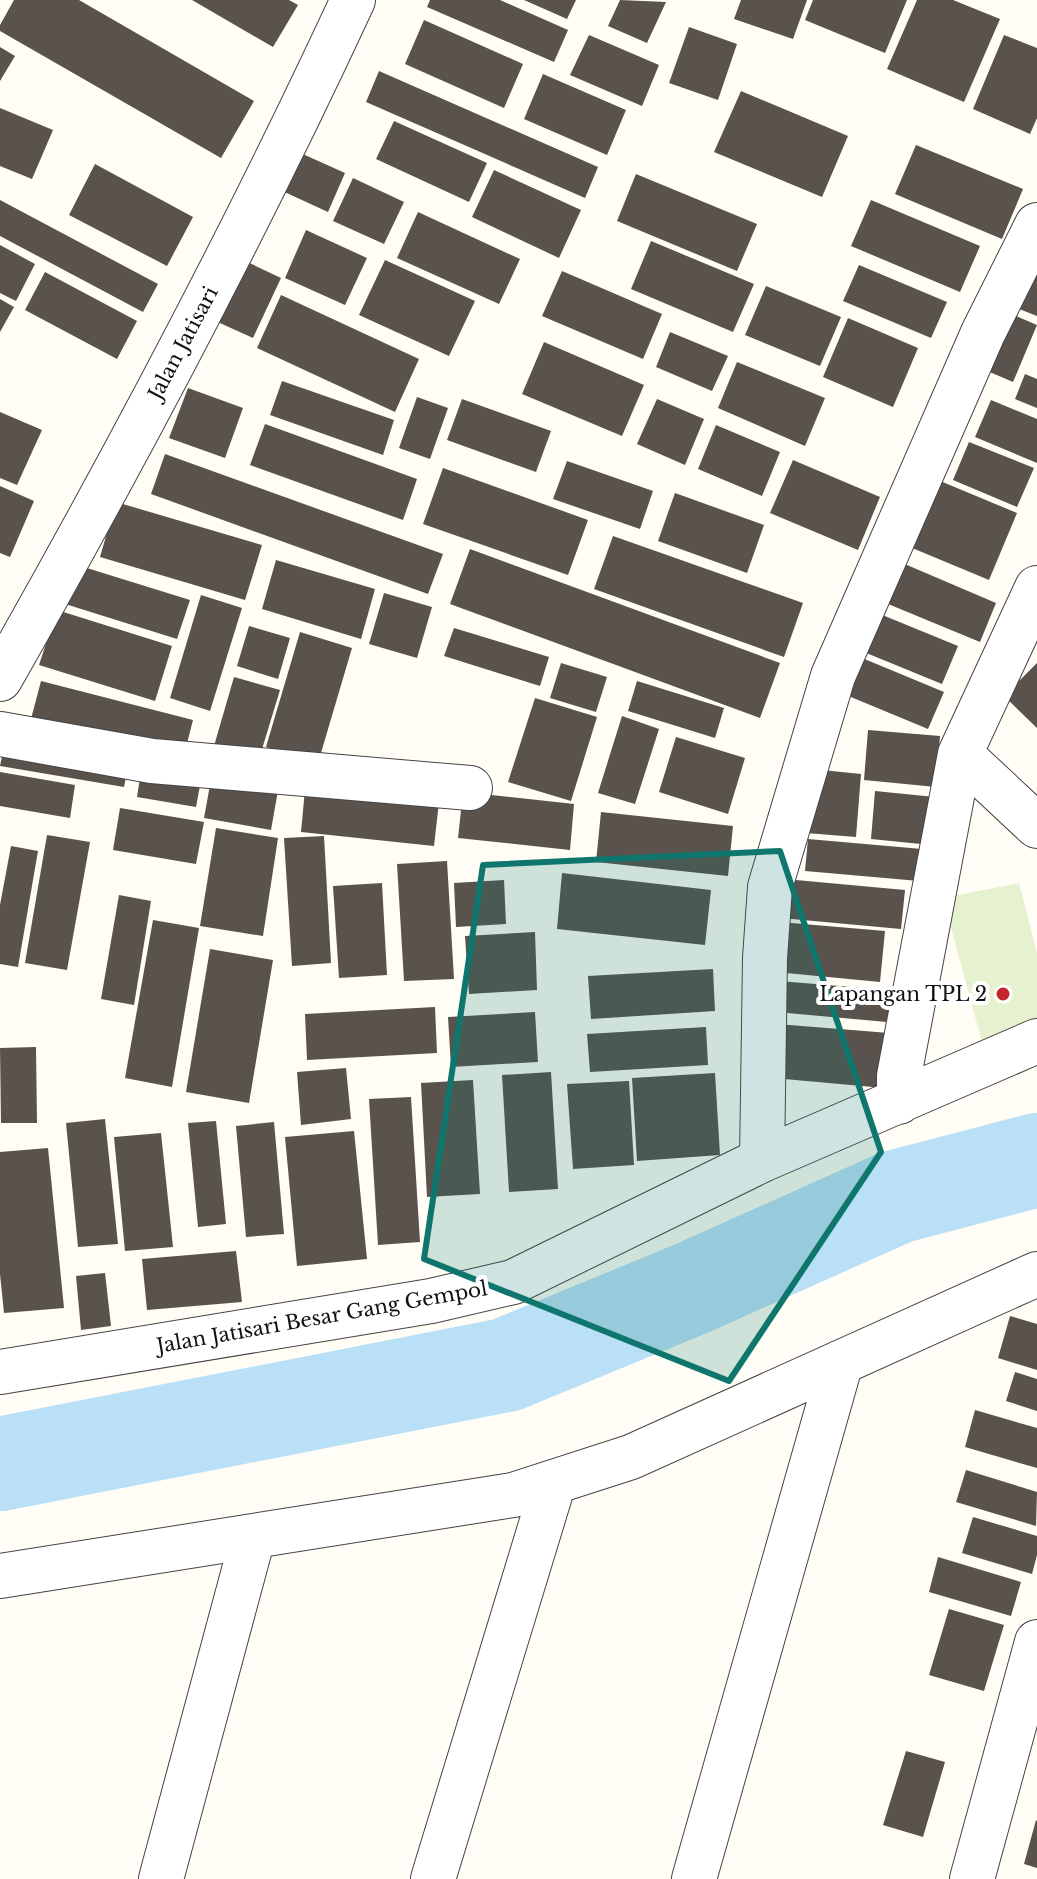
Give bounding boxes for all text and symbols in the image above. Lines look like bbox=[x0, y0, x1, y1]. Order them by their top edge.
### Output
street label: Jalan Jatisari bbox=[142, 282, 223, 406]
place label: Lapangan TPL 2 bbox=[819, 982, 987, 1006]
marker: Lapangan TPL 2 bbox=[994, 985, 1012, 1003]
street label: Jalan Jatisari Besar Gang Gempol bbox=[152, 1276, 489, 1358]

